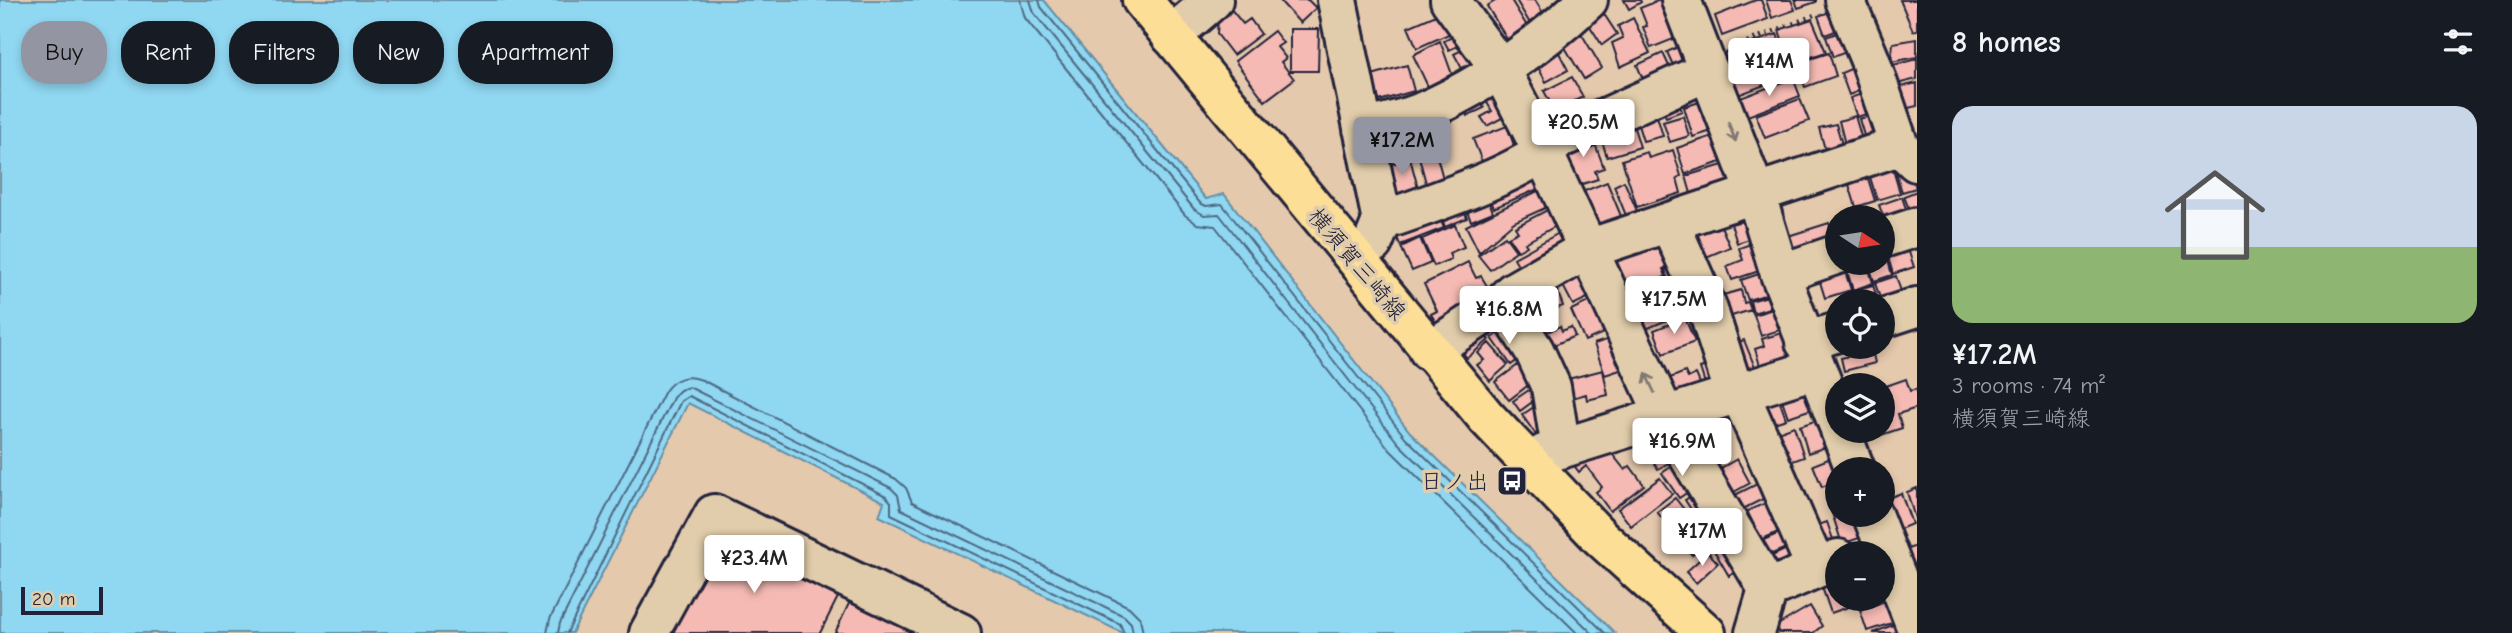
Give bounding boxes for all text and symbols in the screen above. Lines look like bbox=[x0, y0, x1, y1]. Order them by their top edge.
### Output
chip: Buy bbox=[21, 21, 107, 84]
chip: Rent bbox=[121, 21, 215, 84]
chip: Filters bbox=[229, 21, 339, 84]
chip: New bbox=[353, 21, 444, 84]
chip: Apartment bbox=[458, 21, 613, 84]
icon: filters bbox=[2439, 23, 2477, 61]
text: 8 homes bbox=[1952, 25, 2061, 60]
pin: ¥14M bbox=[1728, 38, 1810, 98]
text: ¥14M bbox=[1744, 47, 1794, 74]
pin: ¥20.5M bbox=[1526, 100, 1640, 159]
text: ¥20.5M bbox=[1548, 108, 1618, 135]
pin: ¥17.2M bbox=[1345, 118, 1459, 177]
one-way arrow bbox=[1726, 121, 1739, 143]
text: ¥17.2M bbox=[1370, 126, 1434, 153]
icon: home bbox=[2152, 152, 2278, 278]
street label: 横須賀三崎線 bbox=[1302, 202, 1412, 326]
north arrow bbox=[1825, 205, 1895, 275]
map controls bbox=[1825, 205, 1895, 611]
pin: ¥17.5M bbox=[1617, 276, 1731, 336]
text: ¥17.5M bbox=[1641, 285, 1707, 312]
pin: ¥16.8M bbox=[1452, 286, 1566, 346]
button: locate bbox=[1825, 289, 1895, 359]
text: ¥16.8M bbox=[1476, 295, 1542, 322]
text: ¥17.2M bbox=[1952, 337, 2037, 372]
text: 3 rooms · 74 m² bbox=[1952, 372, 2105, 399]
one-way arrow bbox=[1643, 373, 1656, 395]
button: layers bbox=[1825, 373, 1895, 443]
text: 横須賀三崎線 bbox=[1952, 405, 2090, 432]
pin: ¥16.9M bbox=[1625, 419, 1739, 478]
text: ¥16.9M bbox=[1648, 427, 1716, 454]
button: + bbox=[1825, 457, 1895, 527]
bus stop icon: 日ノ出 bbox=[1495, 464, 1529, 498]
place label: 日ノ出 bbox=[1420, 468, 1489, 495]
pin: ¥17M bbox=[1661, 508, 1743, 568]
text: ¥17M bbox=[1677, 517, 1727, 544]
pin: ¥23.4M bbox=[697, 536, 811, 595]
button: − bbox=[1825, 541, 1895, 611]
text: ¥23.4M bbox=[720, 544, 788, 571]
scale bar bbox=[21, 584, 103, 616]
text: 20 m bbox=[32, 588, 76, 610]

